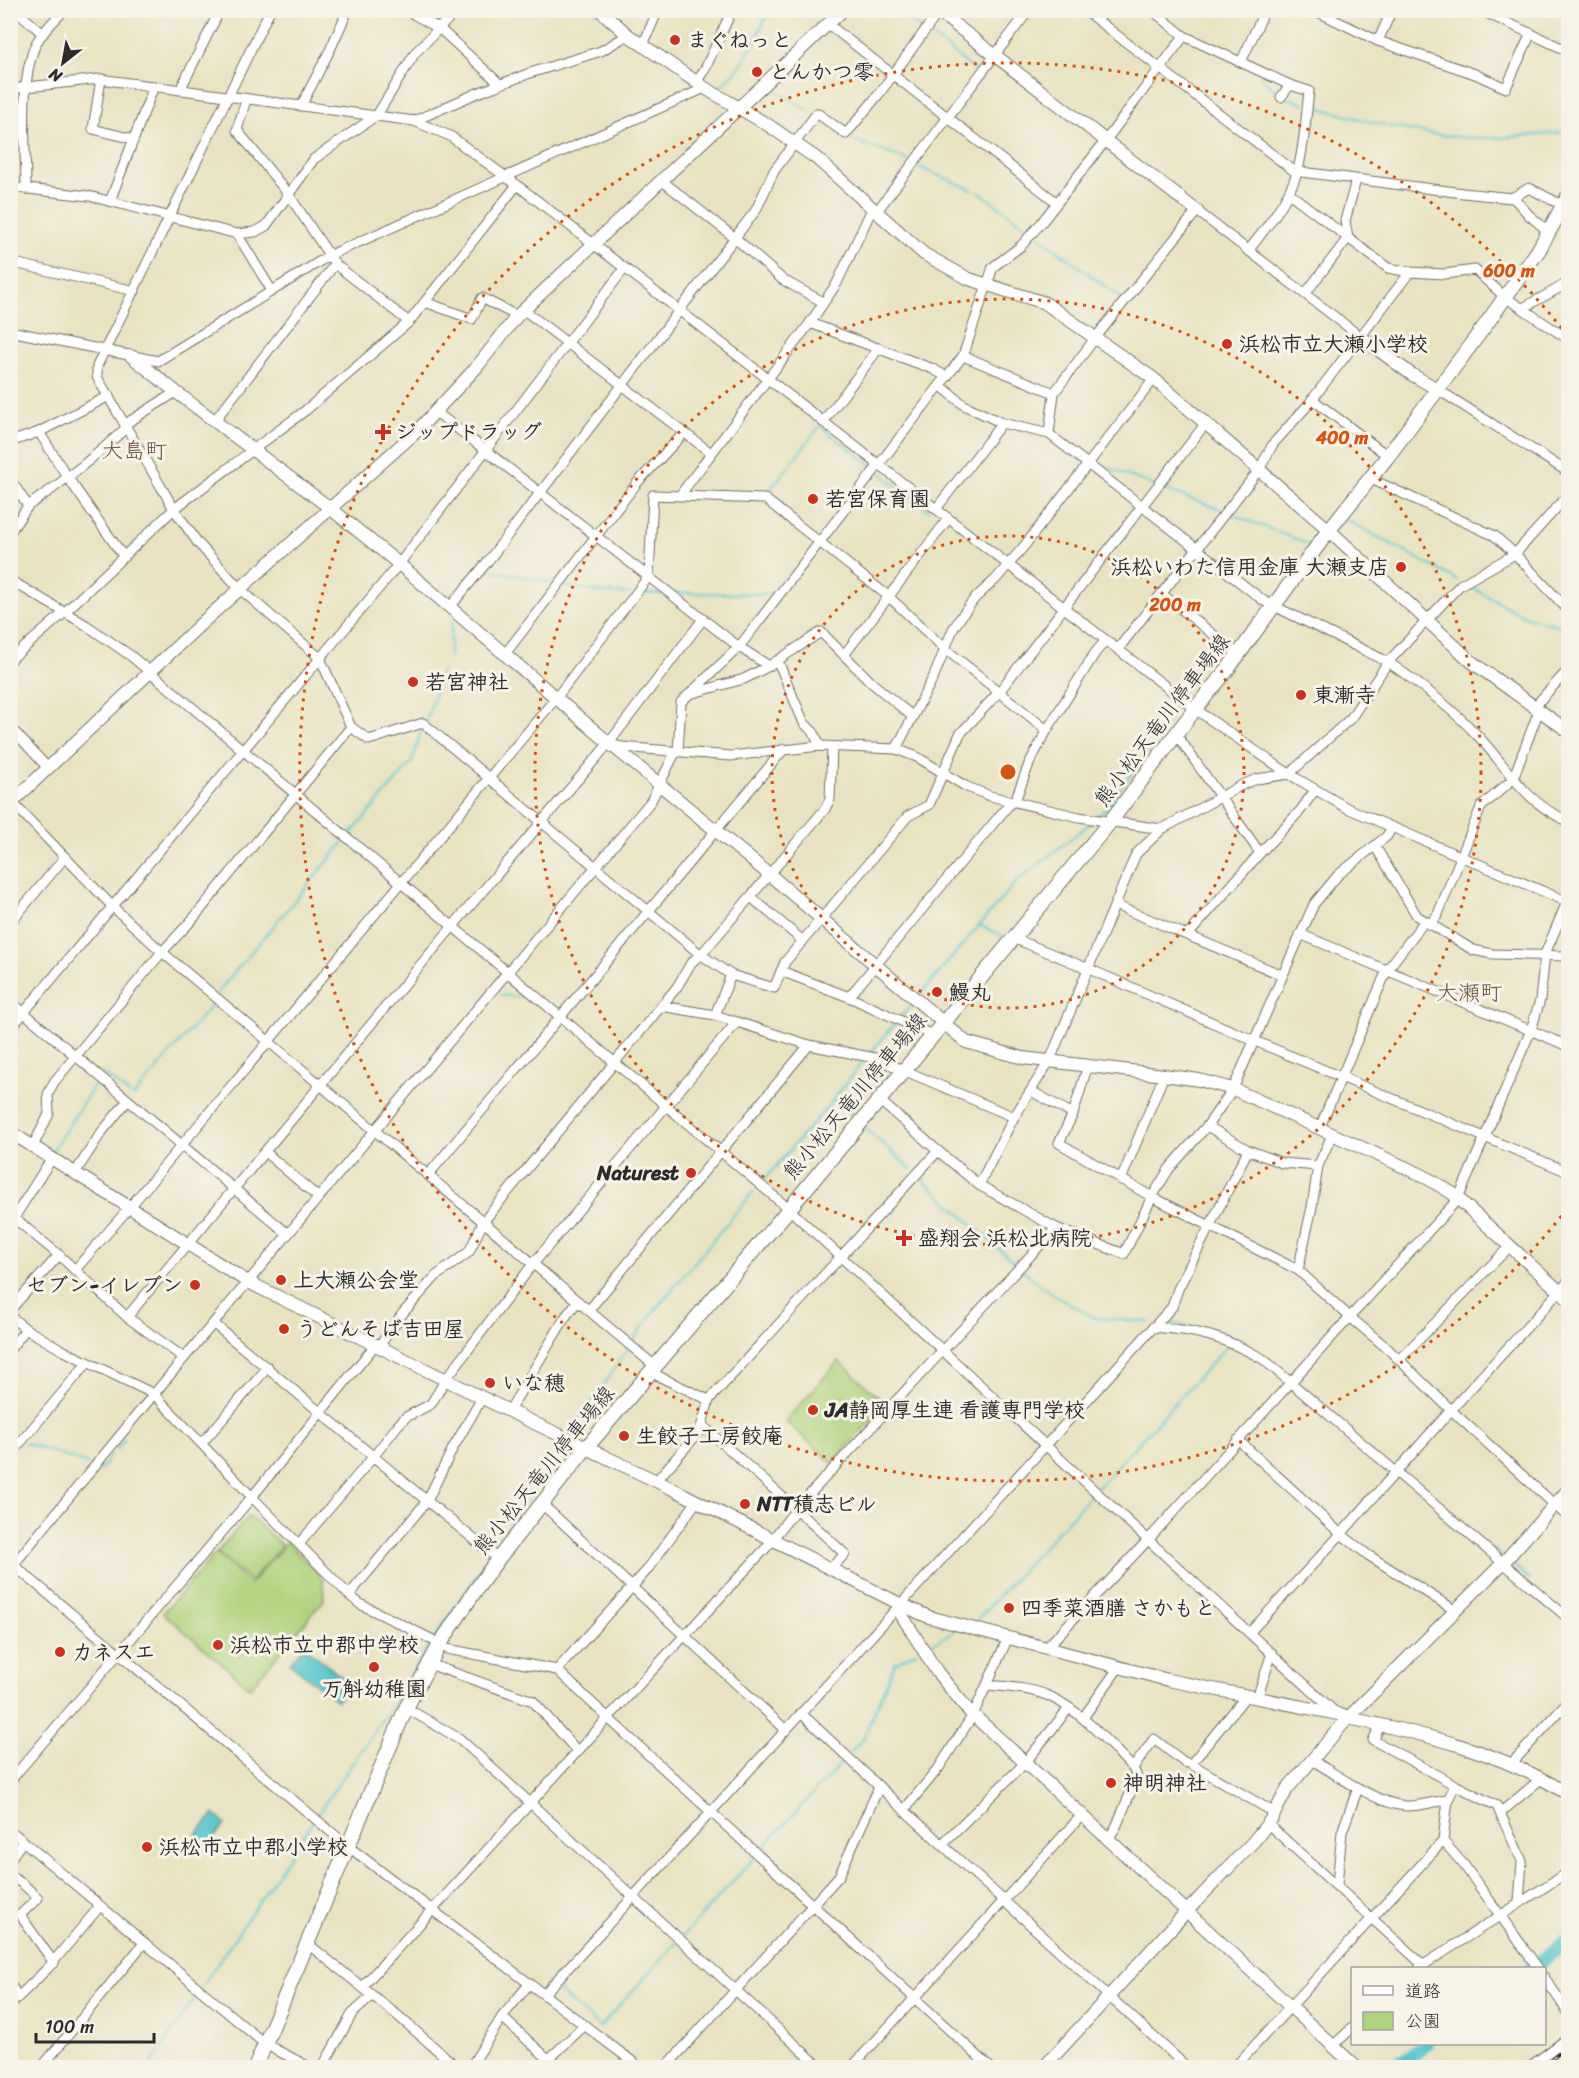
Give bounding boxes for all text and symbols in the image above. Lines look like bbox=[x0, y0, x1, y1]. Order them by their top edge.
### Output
place label: まぐねっと bbox=[687, 21, 792, 59]
north arrow bbox=[33, 33, 93, 93]
marker: まぐねっと bbox=[668, 33, 682, 47]
place label: とんかつ零 bbox=[769, 53, 874, 91]
text: N bbox=[43, 60, 69, 91]
marker: とんかつ零 bbox=[750, 65, 764, 79]
text: 600 m bbox=[1482, 255, 1535, 287]
place label: 浜松市立大瀬小学校 bbox=[1239, 325, 1428, 363]
marker: 浜松市立大瀬小学校 bbox=[1220, 337, 1234, 351]
place label: ジップドラッグ bbox=[395, 413, 542, 451]
text: 400 m bbox=[1315, 422, 1368, 454]
marker: ジップドラッグ bbox=[376, 425, 390, 439]
district label: 大島町 bbox=[101, 431, 167, 470]
place label: 若宮保育園 bbox=[825, 480, 930, 518]
marker: 若宮保育園 bbox=[806, 492, 820, 506]
place label: 浜松いわた信用金庫 大瀬支店 bbox=[1111, 548, 1389, 586]
marker: 浜松いわた信用金庫 大瀬支店 bbox=[1394, 560, 1408, 574]
text: 200 m bbox=[1148, 589, 1201, 621]
street label: 熊小松天竜川停車場線 bbox=[1084, 625, 1240, 815]
place label: 若宮神社 bbox=[425, 663, 509, 701]
marker: 若宮神社 bbox=[406, 675, 420, 689]
place label: 東漸寺 bbox=[1313, 676, 1376, 714]
marker: 東漸寺 bbox=[1294, 688, 1308, 702]
centre of rings bbox=[998, 762, 1018, 782]
place label: 鰻丸 bbox=[949, 973, 991, 1011]
district label: 大瀬町 bbox=[1436, 973, 1502, 1012]
marker: 鰻丸 bbox=[930, 985, 944, 999]
street label: 熊小松天竜川停車場線 bbox=[773, 1003, 937, 1189]
place label: Naturest bbox=[596, 1154, 680, 1192]
marker: Naturest bbox=[684, 1166, 698, 1180]
place label: 盛翔会 浜松北病院 bbox=[918, 1219, 1091, 1257]
marker: 盛翔会 浜松北病院 bbox=[895, 1229, 913, 1247]
place label: 上大瀬公会堂 bbox=[293, 1261, 419, 1299]
place label: セブン-イレブン bbox=[26, 1266, 183, 1304]
marker: 上大瀬公会堂 bbox=[274, 1273, 288, 1287]
marker: セブン-イレブン bbox=[188, 1278, 202, 1292]
place label: うどんそば吉田屋 bbox=[296, 1310, 465, 1348]
marker: うどんそば吉田屋 bbox=[277, 1322, 291, 1336]
place label: いな穂 bbox=[502, 1364, 565, 1402]
street label: 熊小松天竜川停車場線 bbox=[463, 1376, 625, 1564]
marker: いな穂 bbox=[483, 1376, 497, 1390]
place label: JA静岡厚生連 看護専門学校 bbox=[824, 1391, 1085, 1429]
marker: JA静岡厚生連 看護専門学校 bbox=[806, 1403, 820, 1417]
place label: 生餃子工房餃庵 bbox=[636, 1417, 783, 1455]
marker: 生餃子工房餃庵 bbox=[617, 1429, 631, 1443]
place label: NTT積志ビル bbox=[756, 1485, 877, 1523]
marker: NTT積志ビル bbox=[738, 1497, 752, 1511]
place label: 四季菜酒膳 さかもと bbox=[1021, 1589, 1215, 1627]
marker: 四季菜酒膳 さかもと bbox=[1002, 1601, 1016, 1615]
place label: 浜松市立中郡中学校 bbox=[230, 1626, 419, 1664]
place label: カネスエ bbox=[72, 1633, 155, 1671]
marker: 浜松市立中郡中学校 bbox=[211, 1638, 225, 1652]
marker: カネスエ bbox=[53, 1645, 67, 1659]
marker: 万斛幼稚園 bbox=[367, 1660, 381, 1674]
place label: 万斛幼稚園 bbox=[322, 1670, 427, 1708]
place label: 神明神社 bbox=[1123, 1764, 1207, 1802]
marker: 神明神社 bbox=[1104, 1776, 1118, 1790]
place label: 浜松市立中郡小学校 bbox=[159, 1828, 348, 1866]
marker: 浜松市立中郡小学校 bbox=[140, 1840, 154, 1854]
legend bbox=[1351, 1967, 1546, 2045]
text: 道路 bbox=[1405, 1975, 1441, 2007]
text: 公園 bbox=[1405, 2005, 1441, 2037]
scale bar bbox=[36, 2006, 154, 2044]
text: 100 m bbox=[45, 2011, 94, 2043]

